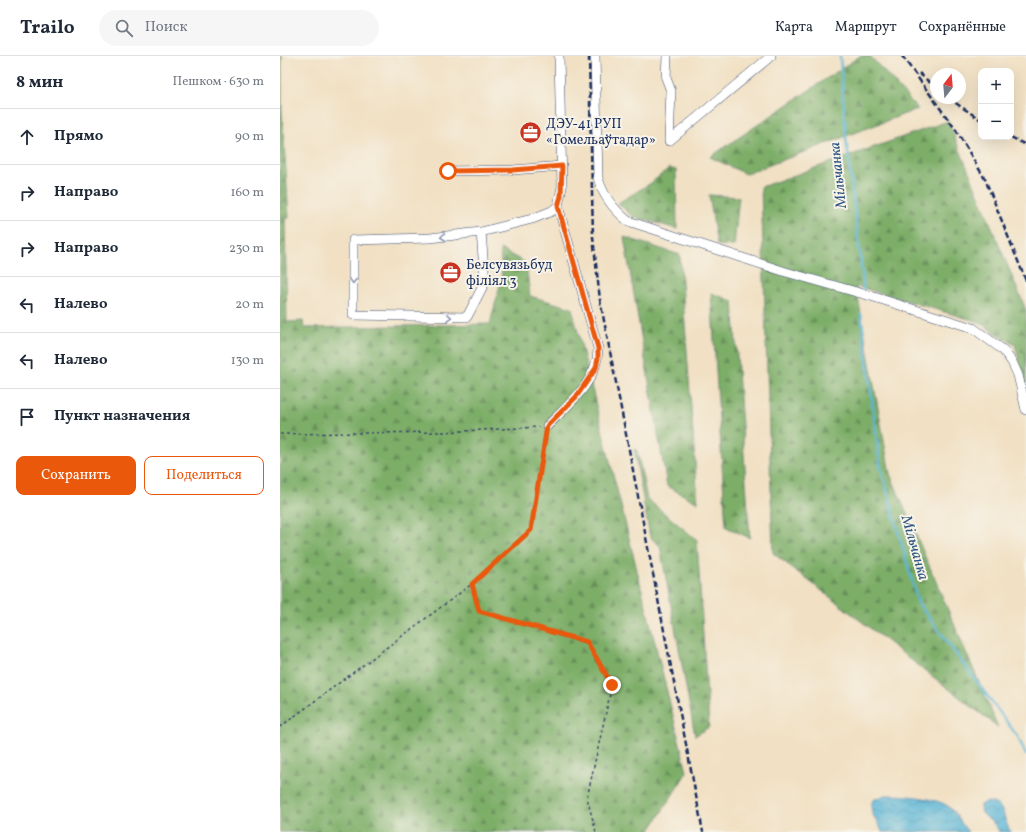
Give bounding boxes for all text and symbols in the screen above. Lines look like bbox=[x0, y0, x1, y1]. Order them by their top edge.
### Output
search box bbox=[99, 10, 379, 46]
text: Trailo bbox=[20, 15, 75, 41]
icon: search bbox=[113, 17, 135, 39]
text: Поиск bbox=[145, 17, 188, 38]
text: Карта bbox=[775, 18, 813, 37]
text: Маршрут bbox=[835, 18, 897, 37]
text: Сохранённые bbox=[919, 18, 1006, 37]
north arrow bbox=[930, 68, 966, 104]
map controls bbox=[978, 68, 1014, 140]
button: + bbox=[978, 68, 1014, 104]
text: 8 мин bbox=[16, 71, 63, 94]
text: Пешком · 630 m bbox=[173, 73, 264, 91]
button: − bbox=[978, 104, 1014, 140]
place label: ДЭУ-41 РУП «Гомельаўтадар» bbox=[546, 115, 656, 150]
office icon: ДЭУ-41 РУП «Гомельаўтадар» bbox=[518, 119, 544, 145]
icon: ahead bbox=[16, 126, 38, 148]
text: Прямо bbox=[54, 126, 103, 147]
text: 90 m bbox=[235, 128, 264, 146]
water label: Мільчанка bbox=[825, 141, 853, 210]
route start bbox=[439, 162, 457, 180]
icon: right bbox=[16, 182, 38, 204]
text: Направо bbox=[54, 182, 118, 203]
text: 160 m bbox=[230, 184, 264, 202]
one-way arrow bbox=[440, 232, 446, 241]
icon: right bbox=[16, 238, 38, 260]
text: Направо bbox=[54, 238, 118, 259]
text: 230 m bbox=[229, 240, 264, 258]
place label: Белсувязьбуд філіял 3 bbox=[466, 256, 553, 291]
office icon: Белсувязьбуд філіял 3 bbox=[438, 260, 464, 286]
one-way arrow bbox=[349, 278, 357, 284]
icon: left bbox=[16, 294, 38, 316]
text: Налево bbox=[54, 294, 108, 315]
text: 20 m bbox=[235, 296, 264, 314]
one-way arrow bbox=[446, 313, 452, 321]
icon: left bbox=[16, 350, 38, 372]
text: Налево bbox=[54, 350, 108, 371]
text: 130 m bbox=[231, 352, 264, 370]
icon: arrive bbox=[16, 406, 38, 428]
text: Пункт назначения bbox=[54, 406, 190, 427]
button: Сохранить bbox=[16, 456, 136, 495]
button: Поделиться bbox=[144, 456, 264, 495]
water label: Мільчанка bbox=[894, 512, 933, 583]
route end bbox=[603, 676, 621, 694]

